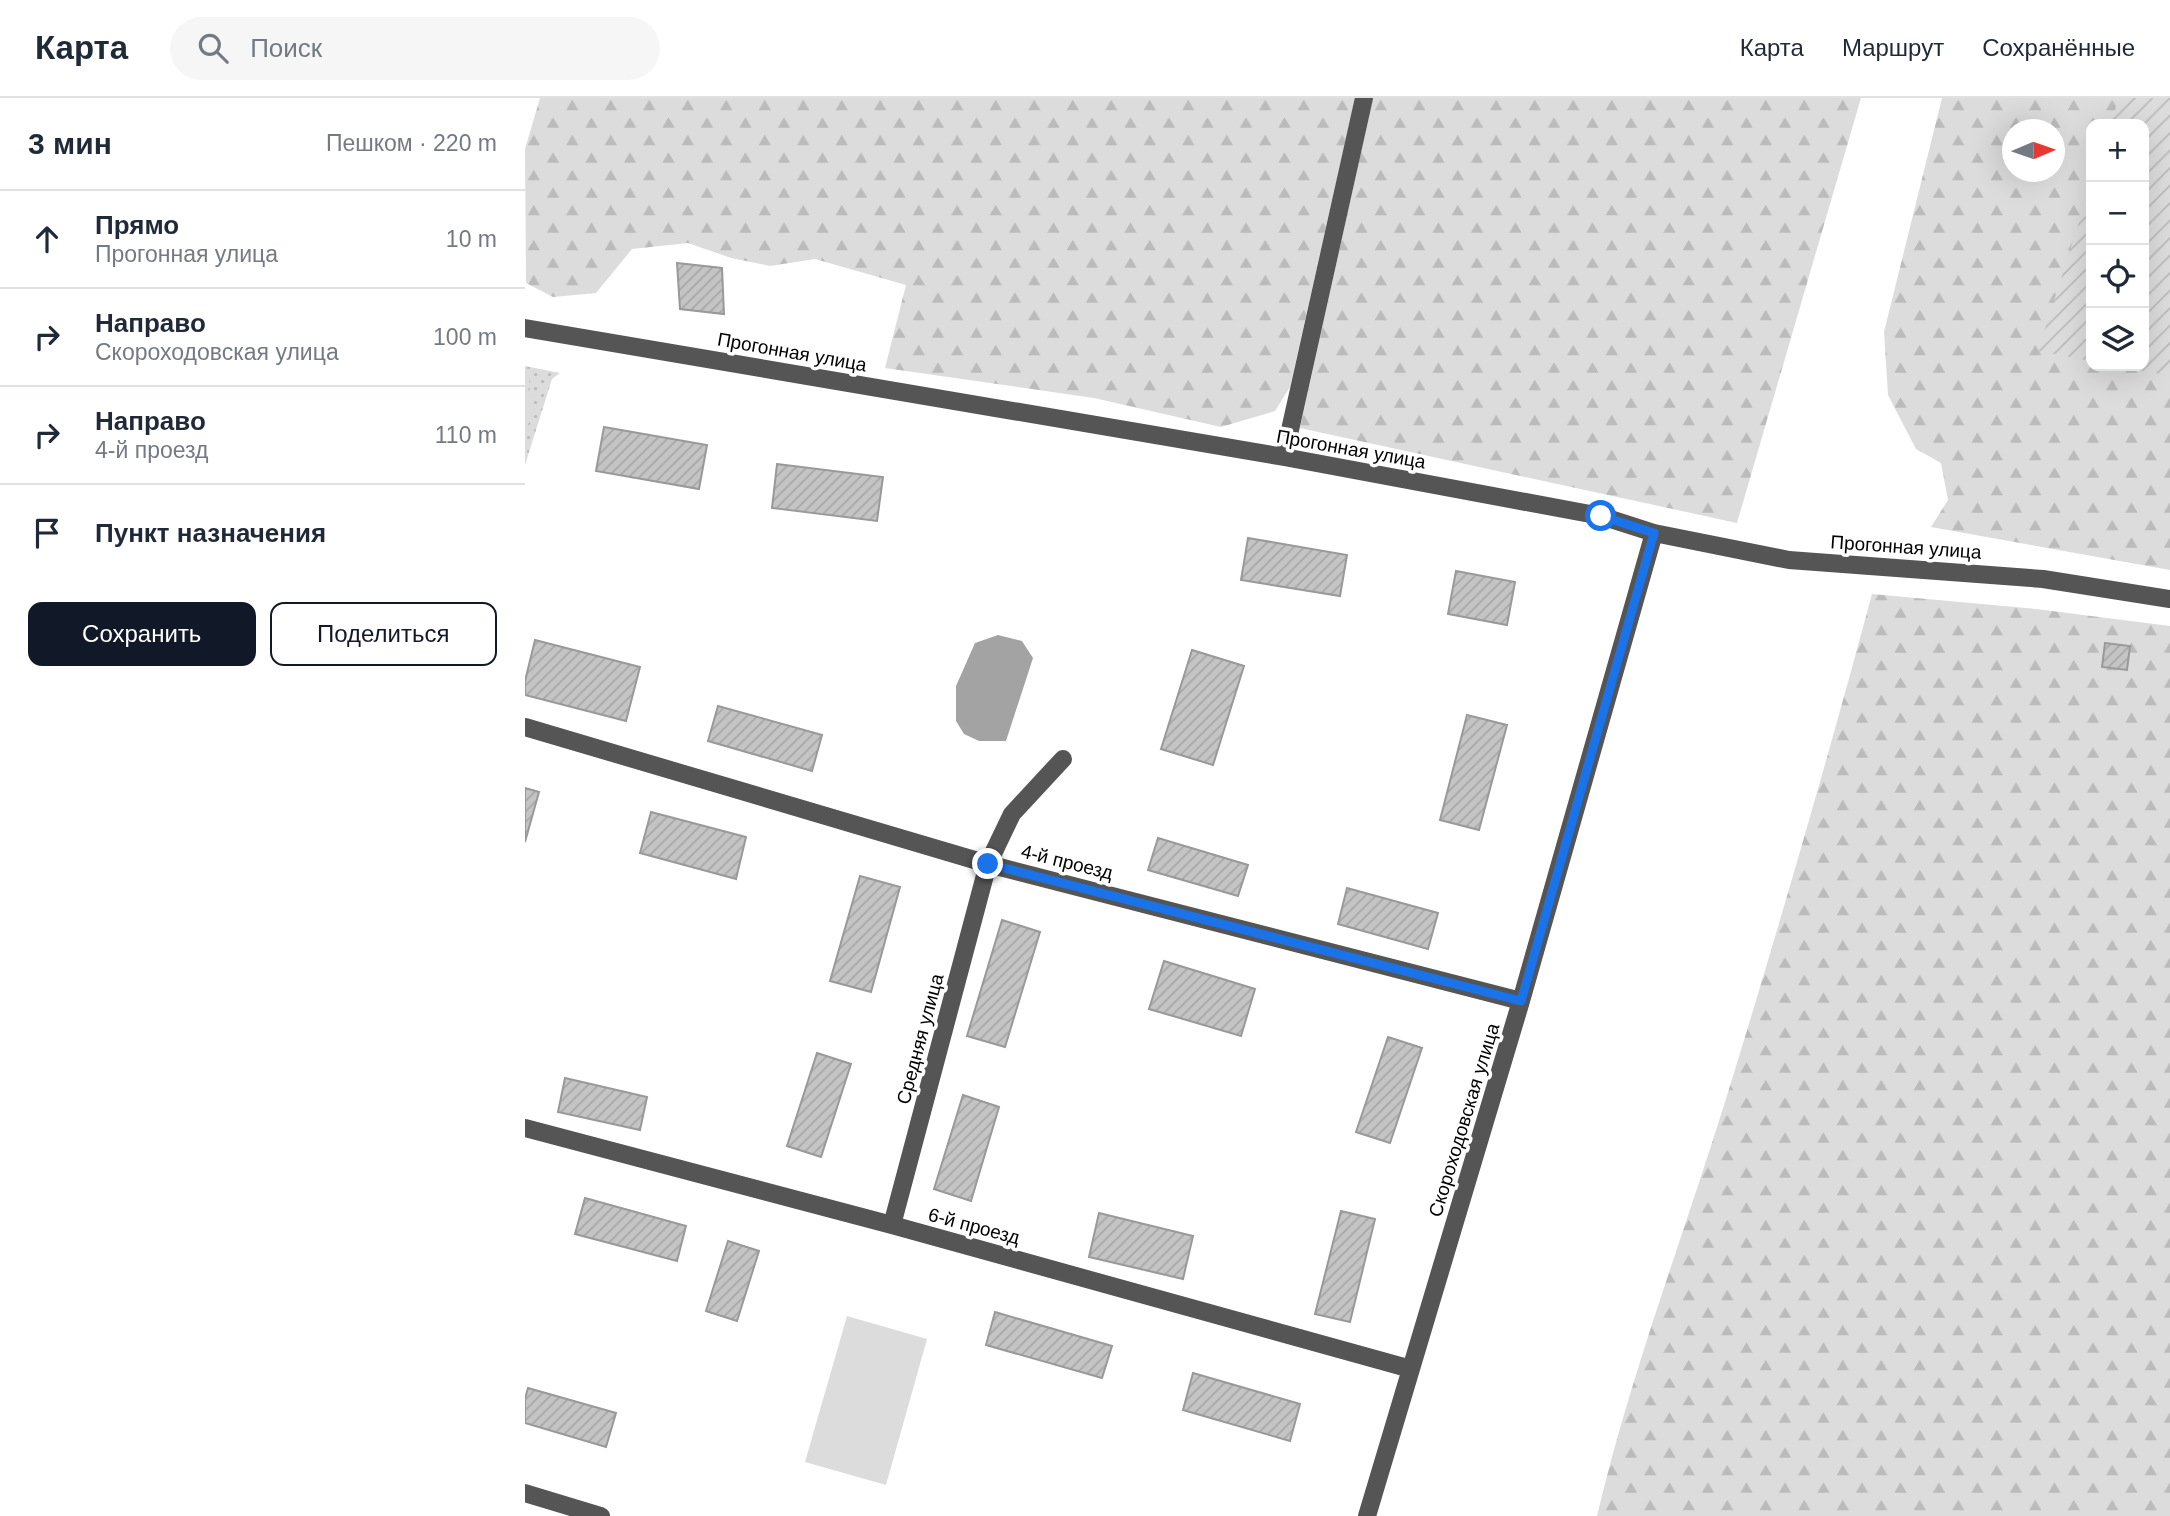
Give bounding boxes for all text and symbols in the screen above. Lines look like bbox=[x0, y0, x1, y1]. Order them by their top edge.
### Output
search box bbox=[170, 17, 660, 80]
text: Карта bbox=[35, 29, 128, 66]
icon: search bbox=[194, 29, 232, 67]
text: Поиск bbox=[250, 33, 322, 63]
text: Карта bbox=[1740, 34, 1804, 61]
text: Маршрут bbox=[1842, 34, 1944, 61]
text: Сохранённые bbox=[1982, 34, 2135, 61]
north arrow bbox=[2002, 119, 2065, 182]
map controls bbox=[2086, 119, 2149, 371]
button: + bbox=[2086, 119, 2149, 182]
text: 3 мин bbox=[28, 127, 112, 160]
text: Пешком · 220 m bbox=[326, 130, 497, 156]
button: − bbox=[2086, 182, 2149, 245]
text: Прямо bbox=[95, 210, 179, 240]
icon: ahead bbox=[28, 220, 66, 258]
text: 10 m bbox=[446, 226, 497, 252]
text: Прогонная улица bbox=[95, 241, 278, 267]
button: locate bbox=[2086, 245, 2149, 308]
text: Направо bbox=[95, 308, 206, 338]
button: layers bbox=[2086, 308, 2149, 371]
icon: right bbox=[28, 318, 66, 356]
text: 100 m bbox=[433, 324, 497, 350]
street label: Прогонная улица bbox=[716, 329, 869, 376]
text: Скороходовская улица bbox=[95, 339, 339, 365]
text: Направо bbox=[95, 406, 206, 436]
icon: right bbox=[28, 416, 66, 454]
text: 110 m bbox=[435, 422, 497, 448]
street label: Прогонная улица bbox=[1275, 426, 1428, 473]
text: 4-й проезд bbox=[95, 437, 208, 463]
route start bbox=[1585, 500, 1616, 531]
icon: arrive bbox=[28, 514, 66, 552]
text: Пункт назначения bbox=[95, 518, 326, 548]
street label: Прогонная улица bbox=[1830, 531, 1983, 563]
button: Сохранить bbox=[28, 602, 256, 666]
button: Поделиться bbox=[270, 602, 497, 666]
street label: 4-й проезд bbox=[1019, 840, 1115, 884]
route end bbox=[972, 848, 1003, 879]
street label: Средняя улица bbox=[893, 971, 948, 1106]
street label: Скороходовская улица bbox=[1425, 1020, 1504, 1219]
street label: 6-й проезд bbox=[926, 1204, 1022, 1248]

